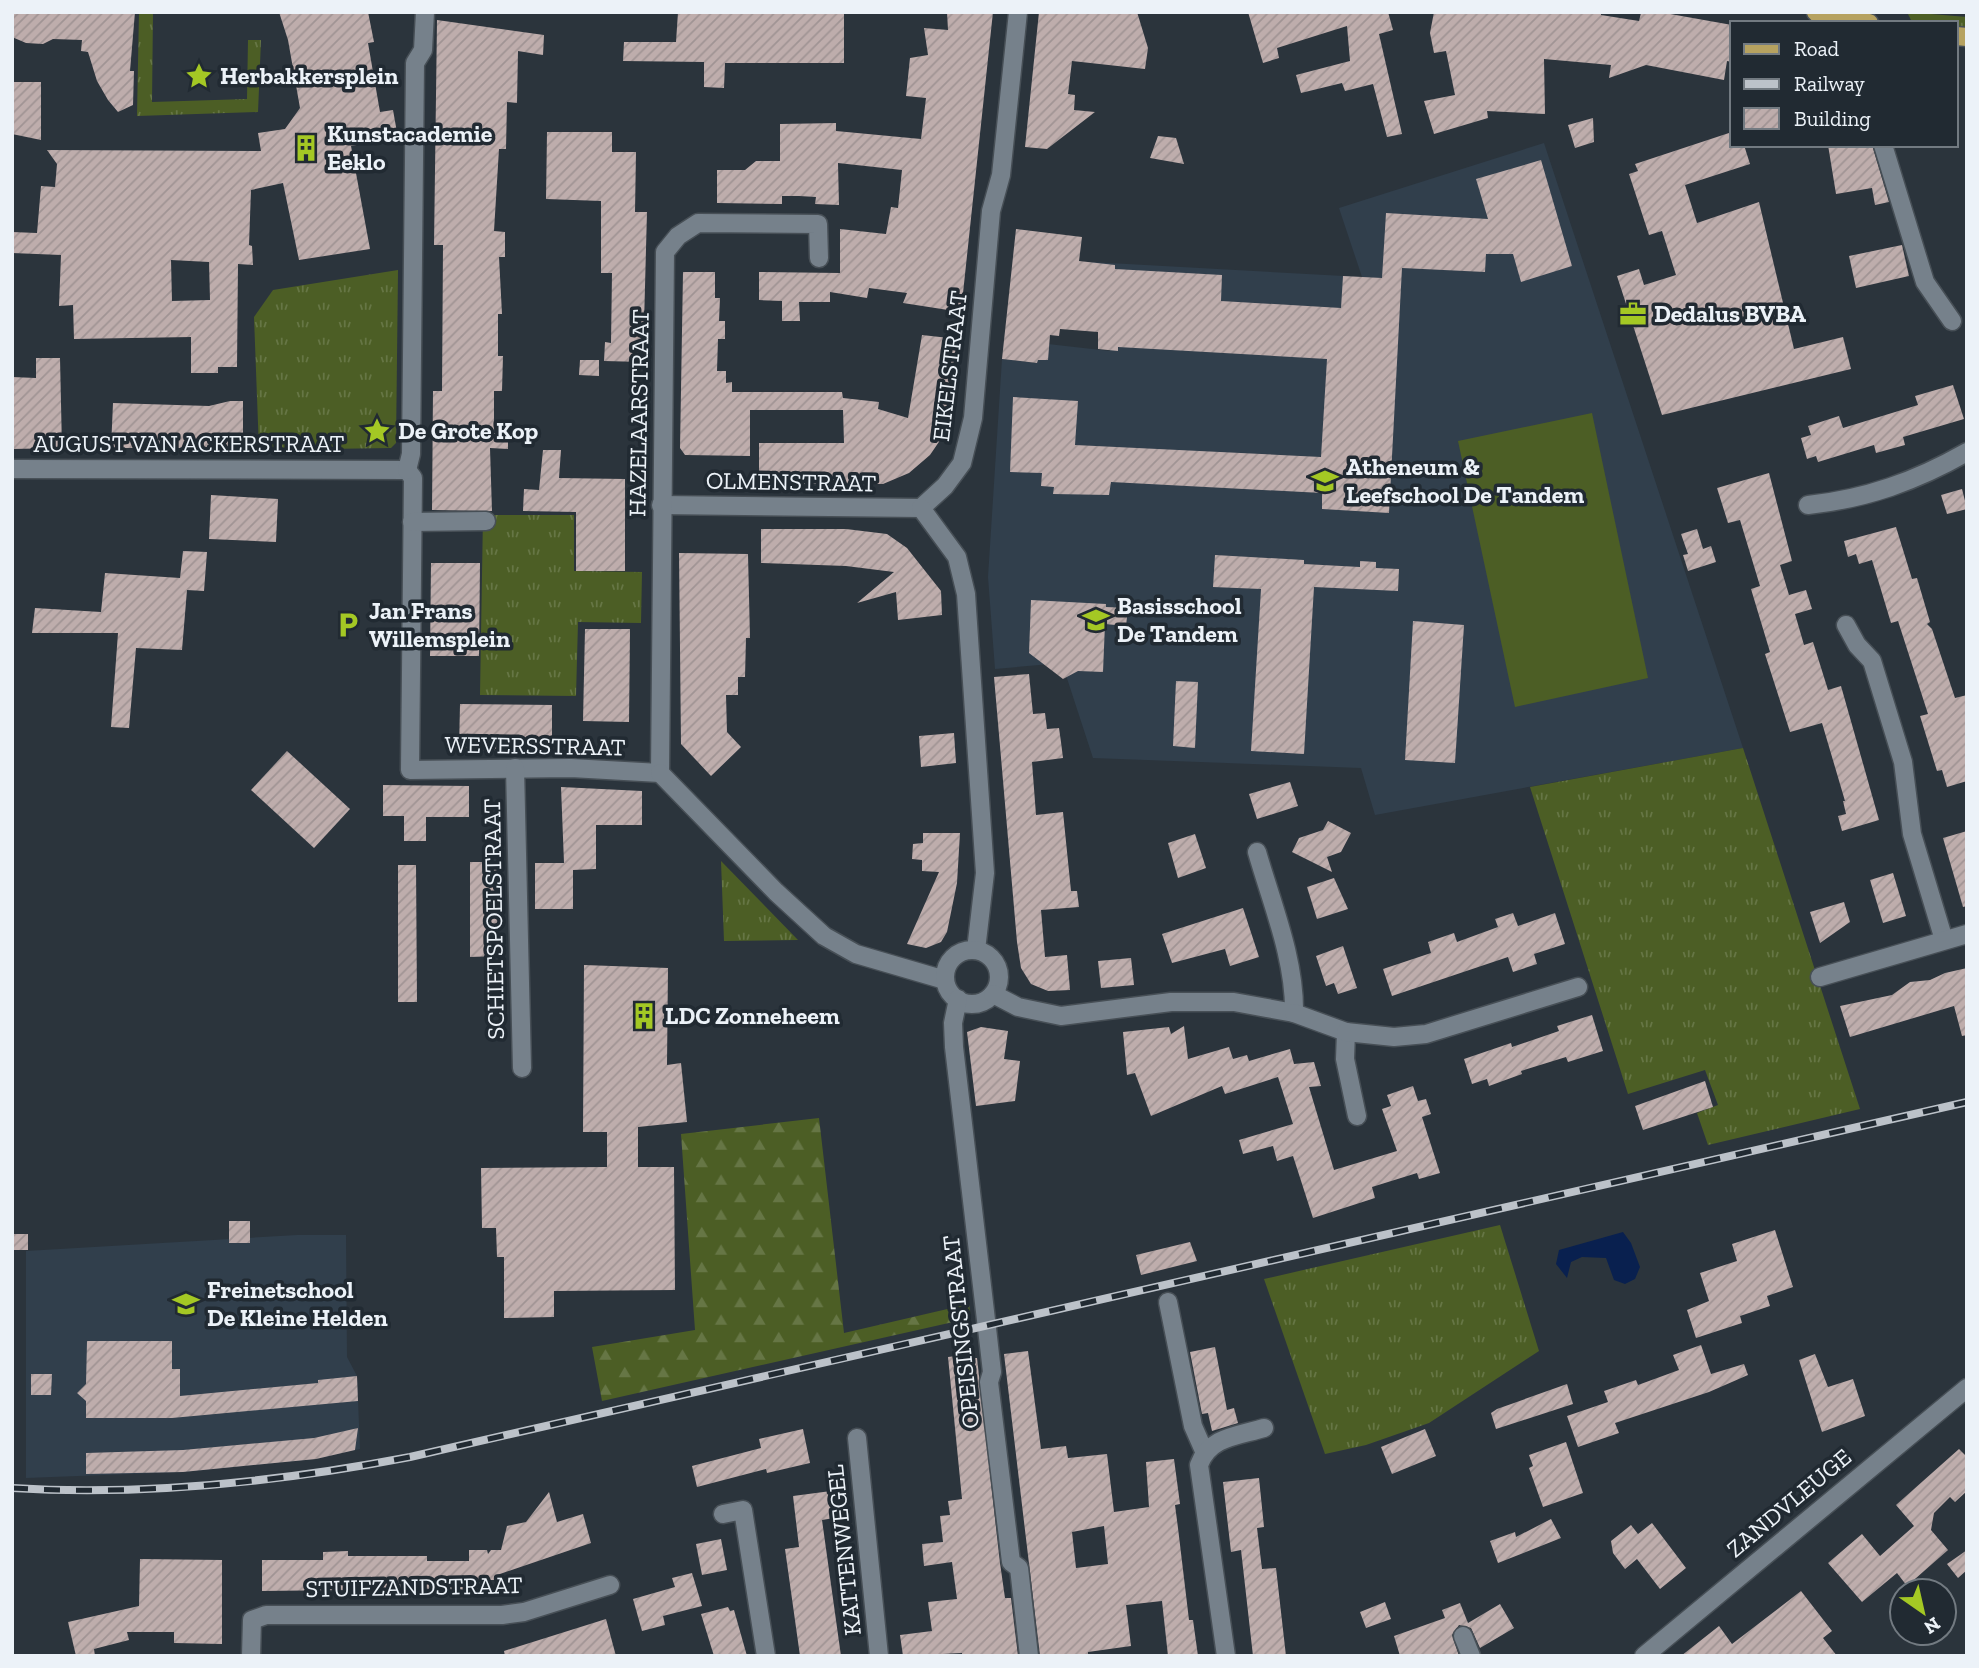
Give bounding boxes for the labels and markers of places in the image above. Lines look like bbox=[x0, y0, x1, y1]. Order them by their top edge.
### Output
place icon: Herbakkersplein bbox=[184, 61, 214, 91]
place label: Herbakkersplein bbox=[220, 61, 399, 90]
place label: Kunstacademie Eeklo bbox=[327, 119, 493, 176]
building icon: Kunstacademie Eeklo bbox=[291, 133, 321, 163]
office icon: Dedalus BVBA bbox=[1618, 299, 1648, 329]
place label: Dedalus BVBA bbox=[1654, 299, 1807, 328]
place icon: De Grote Kop bbox=[362, 416, 392, 446]
place label: De Grote Kop bbox=[398, 416, 538, 445]
place label: Atheneum & Leefschool De Tandem bbox=[1346, 452, 1584, 509]
school or university icon: Atheneum & Leefschool De Tandem bbox=[1310, 466, 1340, 496]
place label: Basisschool De Tandem bbox=[1117, 591, 1242, 648]
place label: Jan Frans Willemsplein bbox=[369, 596, 510, 653]
school or university icon: Basisschool De Tandem bbox=[1081, 605, 1111, 635]
parking icon: Jan Frans Willemsplein bbox=[333, 610, 363, 640]
building icon: LDC Zonneheem bbox=[629, 1001, 659, 1031]
place label: LDC Zonneheem bbox=[665, 1001, 840, 1030]
place label: Freinetschool De Kleine Helden bbox=[207, 1275, 388, 1332]
school or university icon: Freinetschool De Kleine Helden bbox=[171, 1289, 201, 1319]

